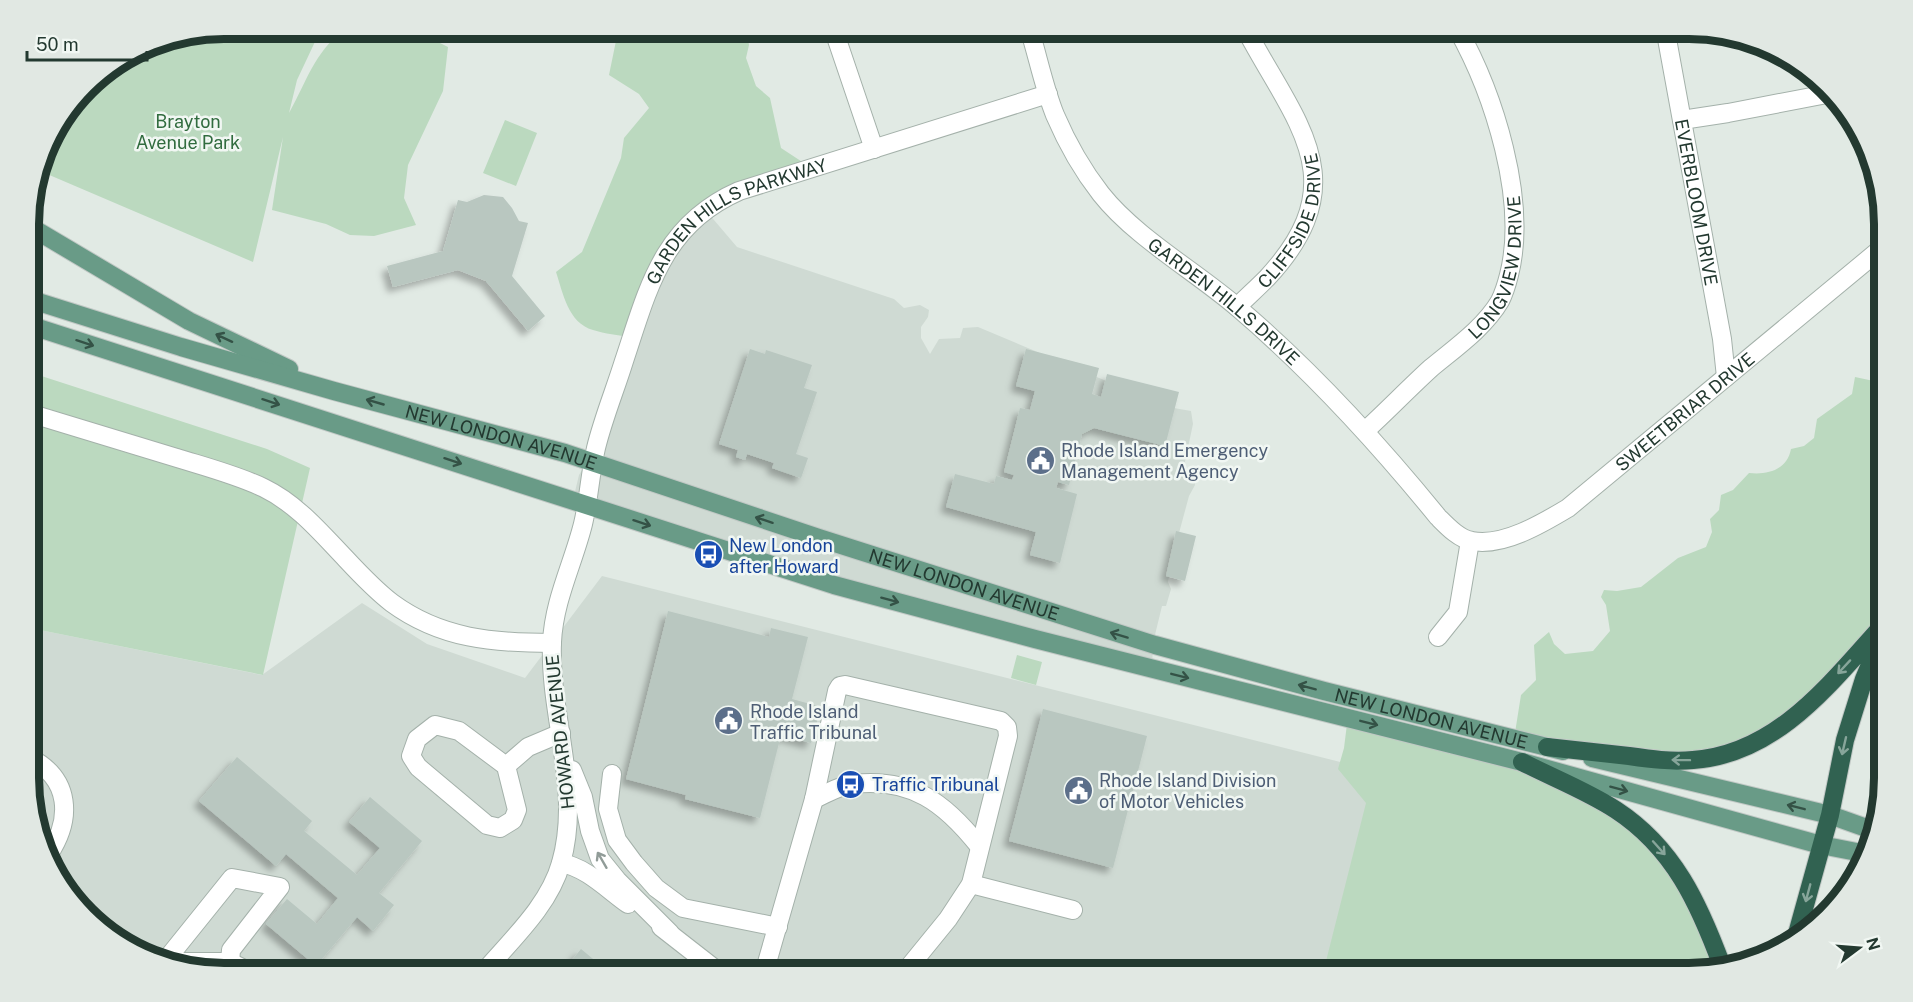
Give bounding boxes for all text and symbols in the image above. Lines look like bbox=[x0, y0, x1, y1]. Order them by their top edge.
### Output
scale bar bbox=[27, 24, 147, 62]
text: 50 m bbox=[36, 34, 79, 55]
park label: Brayton Avenue Park bbox=[136, 111, 240, 153]
street label: EVERBLOOM DRIVE bbox=[1671, 117, 1722, 287]
street label: CLIFFSIDE DRIVE bbox=[1253, 151, 1324, 292]
street label: GARDEN HILLS PARKWAY bbox=[642, 154, 829, 287]
street label: LONGVIEW DRIVE bbox=[1464, 195, 1525, 343]
street label: GARDEN HILLS DRIVE bbox=[1144, 233, 1304, 369]
one-way arrow bbox=[216, 332, 234, 344]
one-way arrow bbox=[75, 338, 94, 349]
street label: SWEETBRIAR DRIVE bbox=[1611, 348, 1758, 475]
one-way arrow bbox=[366, 396, 385, 408]
one-way arrow bbox=[261, 397, 280, 408]
street label: NEW LONDON AVENUE bbox=[403, 400, 600, 474]
place label: Rhode Island Emergency Management Agency bbox=[1061, 440, 1268, 482]
public building icon: Rhode Island Emergency Management Agency bbox=[1024, 444, 1056, 476]
one-way arrow bbox=[443, 456, 462, 467]
one-way arrow bbox=[755, 514, 774, 525]
one-way arrow bbox=[632, 519, 651, 530]
place label: New London after Howard bbox=[729, 535, 839, 577]
bus stop icon: New London after Howard bbox=[692, 539, 724, 571]
street label: NEW LONDON AVENUE bbox=[867, 544, 1062, 624]
one-way arrow bbox=[880, 595, 899, 606]
one-way arrow bbox=[1110, 629, 1129, 640]
street label: HOWARD AVENUE bbox=[541, 654, 579, 810]
one-way arrow bbox=[1838, 659, 1852, 674]
one-way arrow bbox=[1170, 670, 1189, 682]
one-way arrow bbox=[1298, 681, 1317, 692]
street label: NEW LONDON AVENUE bbox=[1333, 684, 1530, 752]
place label: Rhode Island Traffic Tribunal bbox=[750, 701, 877, 743]
public building icon: Rhode Island Traffic Tribunal bbox=[713, 705, 745, 737]
one-way arrow bbox=[1359, 718, 1378, 730]
one-way arrow bbox=[1838, 736, 1849, 755]
one-way arrow bbox=[1671, 755, 1691, 766]
bus stop icon: Traffic Tribunal bbox=[835, 768, 867, 800]
place label: Rhode Island Division of Motor Vehicles bbox=[1099, 770, 1276, 812]
place label: Traffic Tribunal bbox=[872, 774, 999, 795]
public building icon: Rhode Island Division of Motor Vehicles bbox=[1062, 774, 1094, 806]
one-way arrow bbox=[1609, 784, 1628, 795]
one-way arrow bbox=[1787, 801, 1806, 813]
one-way arrow bbox=[1652, 840, 1666, 855]
one-way arrow bbox=[596, 852, 608, 869]
one-way arrow bbox=[1802, 883, 1814, 902]
north arrow bbox=[1829, 918, 1889, 978]
text: N bbox=[1862, 935, 1884, 953]

